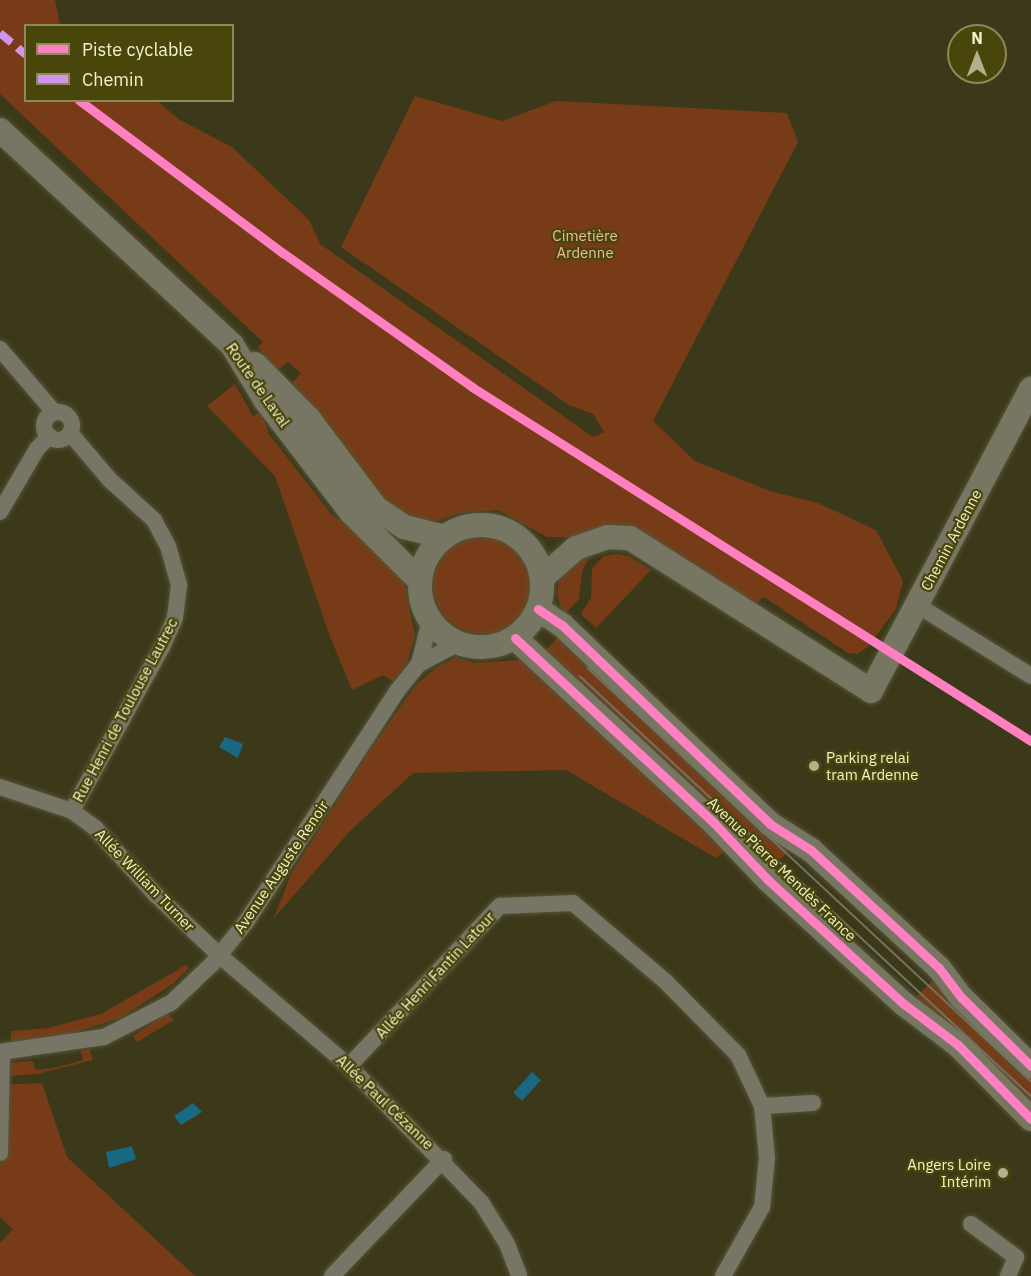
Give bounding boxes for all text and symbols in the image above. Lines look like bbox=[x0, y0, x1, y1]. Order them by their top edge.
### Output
legend bbox=[24, 24, 234, 102]
north arrow bbox=[947, 24, 1007, 84]
text: N bbox=[971, 28, 983, 48]
text: Piste cyclable bbox=[82, 38, 193, 61]
text: Chemin bbox=[82, 68, 144, 91]
park label: Cimetière Ardenne bbox=[552, 226, 618, 261]
street label: Route de Laval bbox=[222, 340, 294, 430]
street label: Chemin Ardenne bbox=[917, 486, 985, 594]
street label: Rue Henri de Toulouse Lautrec bbox=[69, 615, 181, 805]
place label: Parking relai tram Ardenne bbox=[826, 748, 919, 783]
marker: Parking relai tram Ardenne bbox=[807, 759, 821, 773]
street label: Avenue Pierre Mendès France bbox=[704, 793, 860, 945]
street label: Avenue Auguste Renoir bbox=[230, 797, 332, 937]
street label: Allée William Turner bbox=[91, 825, 199, 935]
street label: Allée Henri Fantin Latour bbox=[372, 908, 498, 1042]
street label: Allée Paul Cézanne bbox=[333, 1051, 437, 1153]
place label: Angers Loire Intérim bbox=[907, 1155, 991, 1190]
marker: Angers Loire Intérim bbox=[996, 1166, 1010, 1180]

